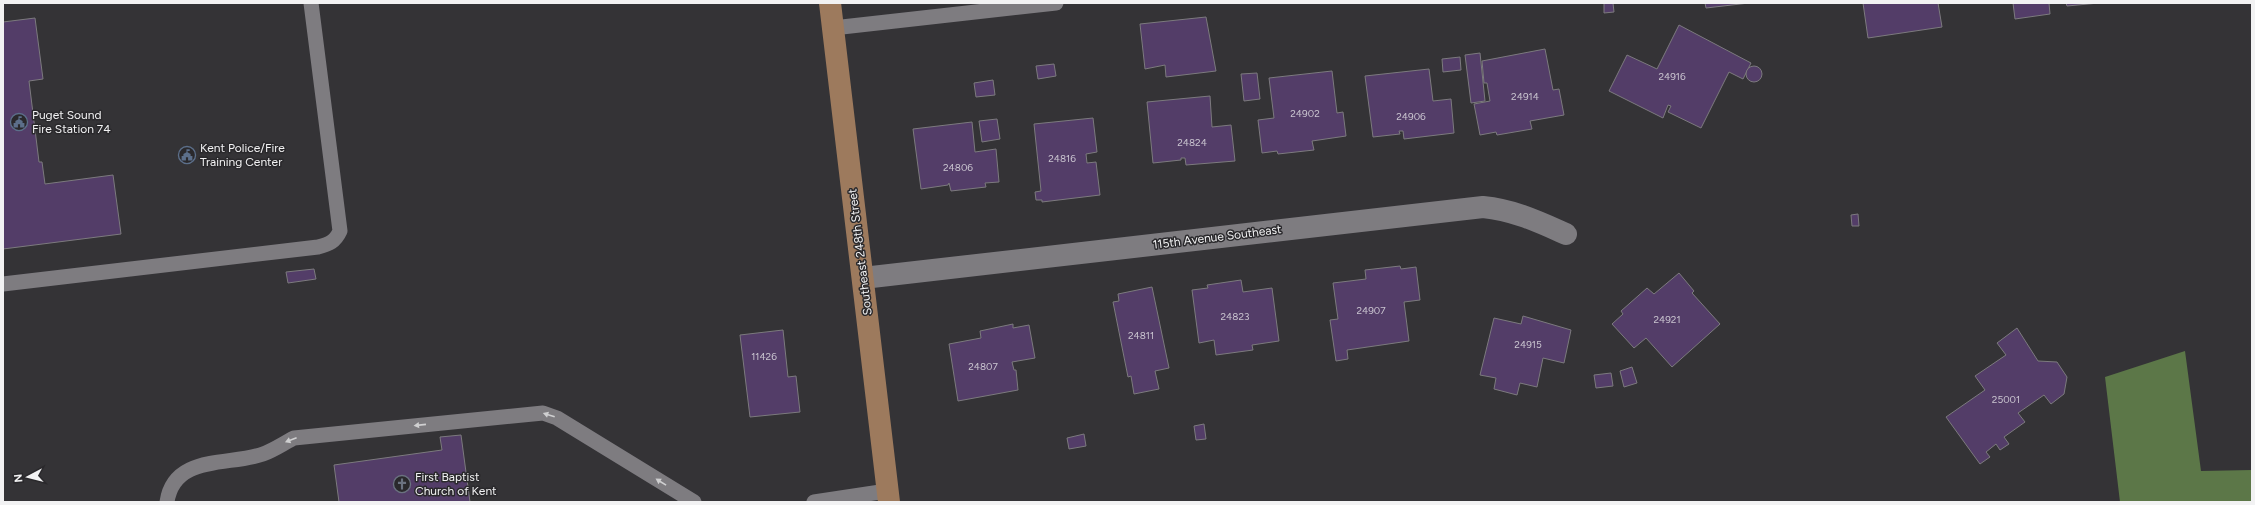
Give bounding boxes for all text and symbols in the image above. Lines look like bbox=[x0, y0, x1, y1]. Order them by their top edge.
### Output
house number: 24916 bbox=[1658, 70, 1686, 83]
house number: 24914 bbox=[1511, 90, 1539, 103]
house number: 24902 bbox=[1290, 107, 1320, 120]
place label: Puget Sound Fire Station 74 bbox=[32, 108, 111, 136]
house number: 24906 bbox=[1396, 110, 1426, 123]
public building icon: Puget Sound Fire Station 74 bbox=[9, 112, 29, 132]
house number: 24824 bbox=[1177, 136, 1207, 149]
place label: Kent Police/Fire Training Center bbox=[200, 141, 285, 169]
public building icon: Kent Police/Fire Training Center bbox=[177, 145, 197, 165]
house number: 24816 bbox=[1048, 152, 1076, 165]
house number: 24806 bbox=[943, 161, 973, 174]
street label: Southeast 248th Street bbox=[845, 187, 875, 316]
street label: 115th Avenue Southeast bbox=[1152, 222, 1283, 252]
house number: 24907 bbox=[1356, 304, 1386, 317]
house number: 24823 bbox=[1221, 310, 1249, 323]
house number: 24921 bbox=[1653, 313, 1681, 326]
house number: 24811 bbox=[1128, 329, 1154, 342]
house number: 24915 bbox=[1514, 338, 1542, 351]
house number: 11426 bbox=[751, 350, 777, 363]
house number: 24807 bbox=[968, 360, 998, 373]
house number: 25001 bbox=[1992, 393, 2020, 406]
one-way arrow bbox=[543, 412, 555, 418]
one-way arrow bbox=[414, 422, 426, 429]
one-way arrow bbox=[285, 437, 297, 443]
north arrow bbox=[8, 457, 48, 497]
place label: First Baptist Church of Kent bbox=[415, 470, 497, 498]
text: N bbox=[12, 473, 26, 483]
church icon: First Baptist Church of Kent bbox=[392, 474, 412, 494]
one-way arrow bbox=[655, 478, 667, 485]

